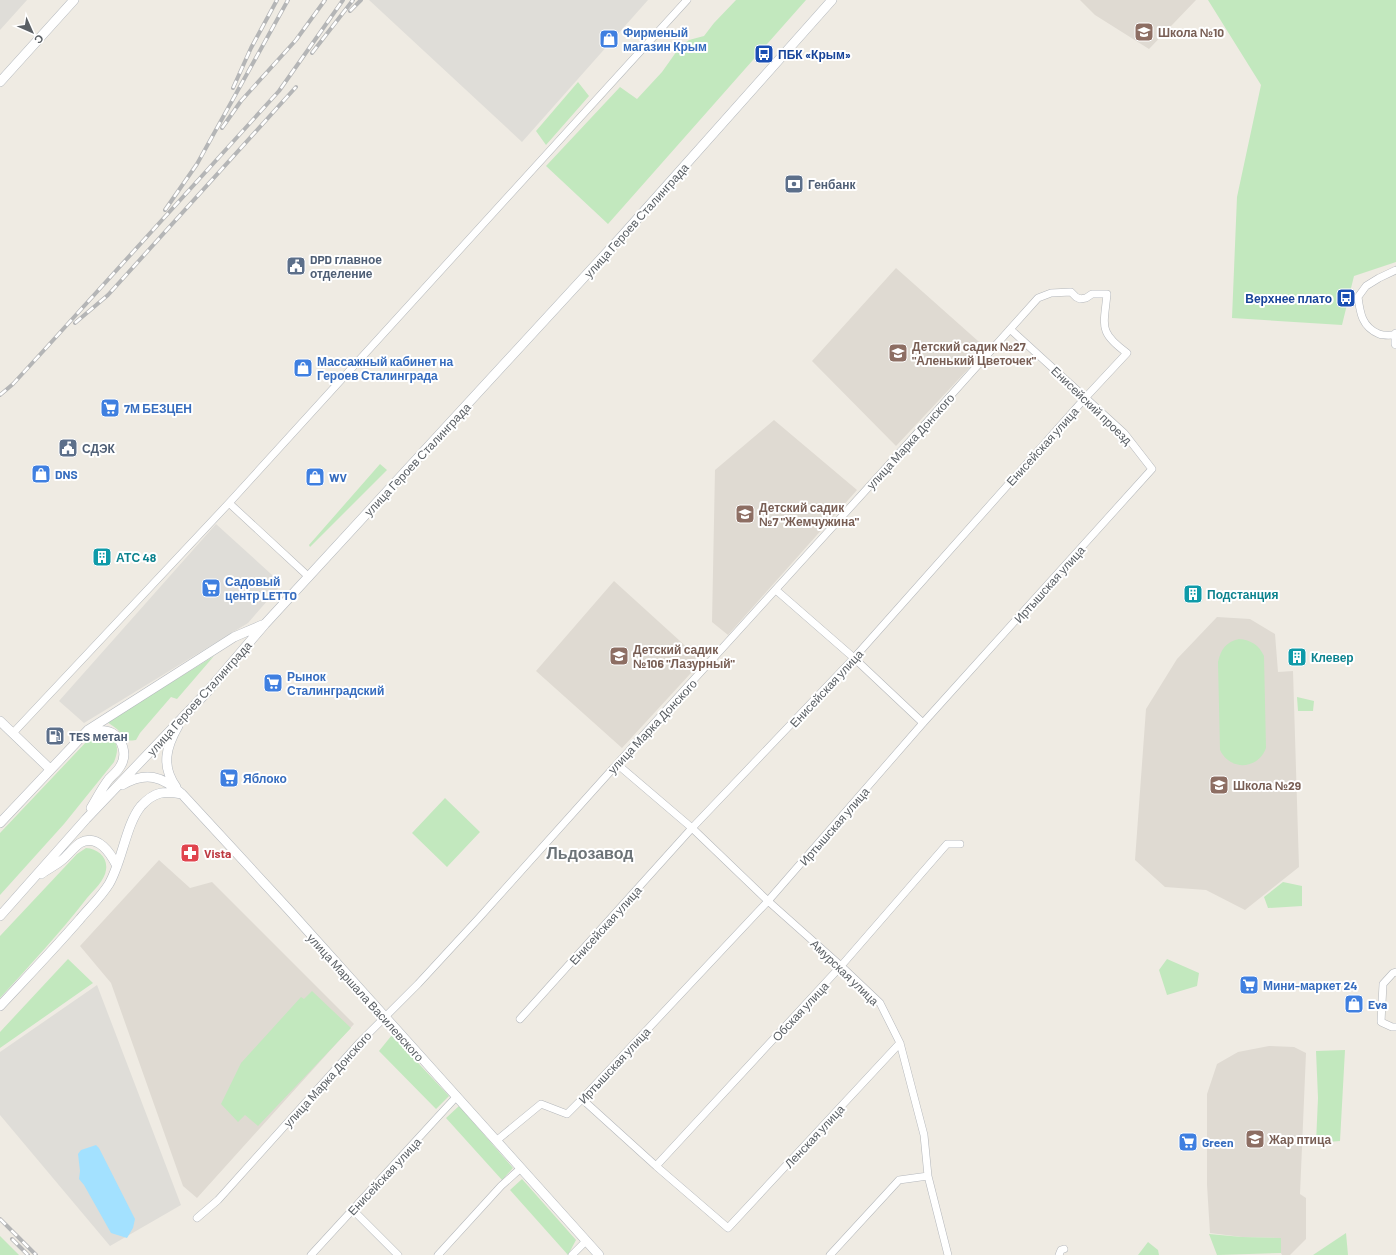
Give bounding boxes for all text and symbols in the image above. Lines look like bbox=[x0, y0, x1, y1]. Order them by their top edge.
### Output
north arrow bbox=[12, 12, 52, 52]
school or university icon: Школа №10 bbox=[1133, 21, 1155, 43]
place label: Фирменый магазин Крым bbox=[623, 25, 707, 54]
place label: Школа №10 bbox=[1158, 25, 1224, 39]
shop icon: Фирменый магазин Крым bbox=[598, 28, 620, 50]
text: С bbox=[32, 32, 47, 47]
bus stop icon: ПБК «Крым» bbox=[753, 43, 775, 65]
place label: ПБК «Крым» bbox=[778, 47, 851, 62]
street label: улица Героев Сталинграда bbox=[581, 160, 692, 281]
bank icon: Генбанк bbox=[783, 173, 805, 195]
place label: Генбанк bbox=[808, 177, 856, 191]
place label: DPD главное отделение bbox=[310, 252, 382, 281]
public building icon: DPD главное отделение bbox=[285, 255, 307, 277]
bus stop icon: Верхнее плато bbox=[1335, 287, 1357, 309]
place label: Верхнее плато bbox=[1245, 291, 1332, 306]
place label: Детский садик №27 "Аленький Цветочек" bbox=[912, 339, 1037, 368]
school or university icon: Детский садик №27 "Аленький Цветочек" bbox=[887, 342, 909, 364]
place label: Массажный кабинет на Героев Сталинграда bbox=[317, 354, 454, 383]
shop icon: Массажный кабинет на Героев Сталинграда bbox=[292, 357, 314, 379]
street label: Енисейский проезд bbox=[1048, 363, 1135, 448]
street label: улица Марка Донского bbox=[863, 390, 958, 492]
supermarket icon: 7М БЕЗЦЕН bbox=[99, 397, 121, 419]
street label: улица Героев Сталинграда bbox=[361, 400, 474, 519]
place label: 7М БЕЗЦЕН bbox=[124, 401, 192, 416]
street label: Енисейская улица bbox=[1003, 404, 1082, 489]
public building icon: СДЭК bbox=[57, 437, 79, 459]
place label: СДЭК bbox=[82, 441, 116, 456]
shop icon: DNS bbox=[30, 463, 52, 485]
shop icon: WV bbox=[304, 466, 326, 488]
place label: DNS bbox=[55, 467, 78, 481]
place label: WV bbox=[329, 470, 348, 484]
place label: Детский садик №7 "Жемчужина" bbox=[759, 500, 860, 529]
school or university icon: Детский садик №7 "Жемчужина" bbox=[734, 503, 756, 525]
street label: Иртышская улица bbox=[1011, 542, 1088, 626]
building icon: АТС 48 bbox=[91, 546, 113, 568]
place label: АТС 48 bbox=[116, 550, 157, 564]
place label: Садовый центр LETTO bbox=[225, 574, 297, 603]
supermarket icon: Садовый центр LETTO bbox=[200, 577, 222, 599]
building icon: Подстанция bbox=[1182, 583, 1204, 605]
place label: Подстанция bbox=[1207, 587, 1278, 602]
street label: улица Героев Сталинграда bbox=[144, 638, 255, 759]
place label: Детский садик №106 "Лазурный" bbox=[633, 642, 736, 671]
school or university icon: Детский садик №106 "Лазурный" bbox=[608, 645, 630, 667]
street label: Енисейская улица bbox=[787, 646, 866, 730]
building icon: Клевер bbox=[1286, 646, 1308, 668]
place label: Клевер bbox=[1311, 650, 1354, 665]
place label: Рынок Сталинградский bbox=[287, 669, 384, 698]
supermarket icon: Рынок Сталинградский bbox=[262, 672, 284, 694]
street label: улица Марка Донского bbox=[605, 676, 700, 777]
fuel station icon: TES метан bbox=[44, 725, 66, 747]
place label: TES метан bbox=[69, 729, 128, 743]
supermarket icon: Яблоко bbox=[218, 767, 240, 789]
place label: Яблоко bbox=[243, 771, 287, 785]
school or university icon: Школа №29 bbox=[1208, 774, 1230, 796]
place label: Школа №29 bbox=[1233, 778, 1301, 792]
street label: Иртышская улица bbox=[796, 784, 873, 869]
pharmacy icon: Vista bbox=[179, 842, 201, 864]
district label: Льдозавод bbox=[547, 843, 633, 862]
place label: Vista bbox=[204, 846, 231, 860]
street label: Енисейская улица bbox=[566, 883, 645, 968]
street label: улица Маршала Василевского bbox=[304, 930, 427, 1065]
street label: Амурская улица bbox=[807, 936, 882, 1009]
supermarket icon: Мини-маркет 24 bbox=[1238, 974, 1260, 996]
street label: Обская улица bbox=[769, 978, 832, 1044]
place label: Мини-маркет 24 bbox=[1263, 978, 1357, 993]
shop icon: Eva bbox=[1343, 993, 1365, 1015]
place label: Eva bbox=[1368, 997, 1387, 1011]
street label: Иртышская улица bbox=[575, 1024, 654, 1107]
street label: улица Марка Донского bbox=[280, 1028, 375, 1130]
street label: Ленская улица bbox=[781, 1101, 848, 1171]
school or university icon: Жар птица bbox=[1244, 1128, 1266, 1150]
supermarket icon: Green bbox=[1177, 1131, 1199, 1153]
place label: Жар птица bbox=[1268, 1132, 1331, 1147]
street label: Енисейская улица bbox=[345, 1134, 424, 1218]
place label: Green bbox=[1202, 1135, 1233, 1149]

